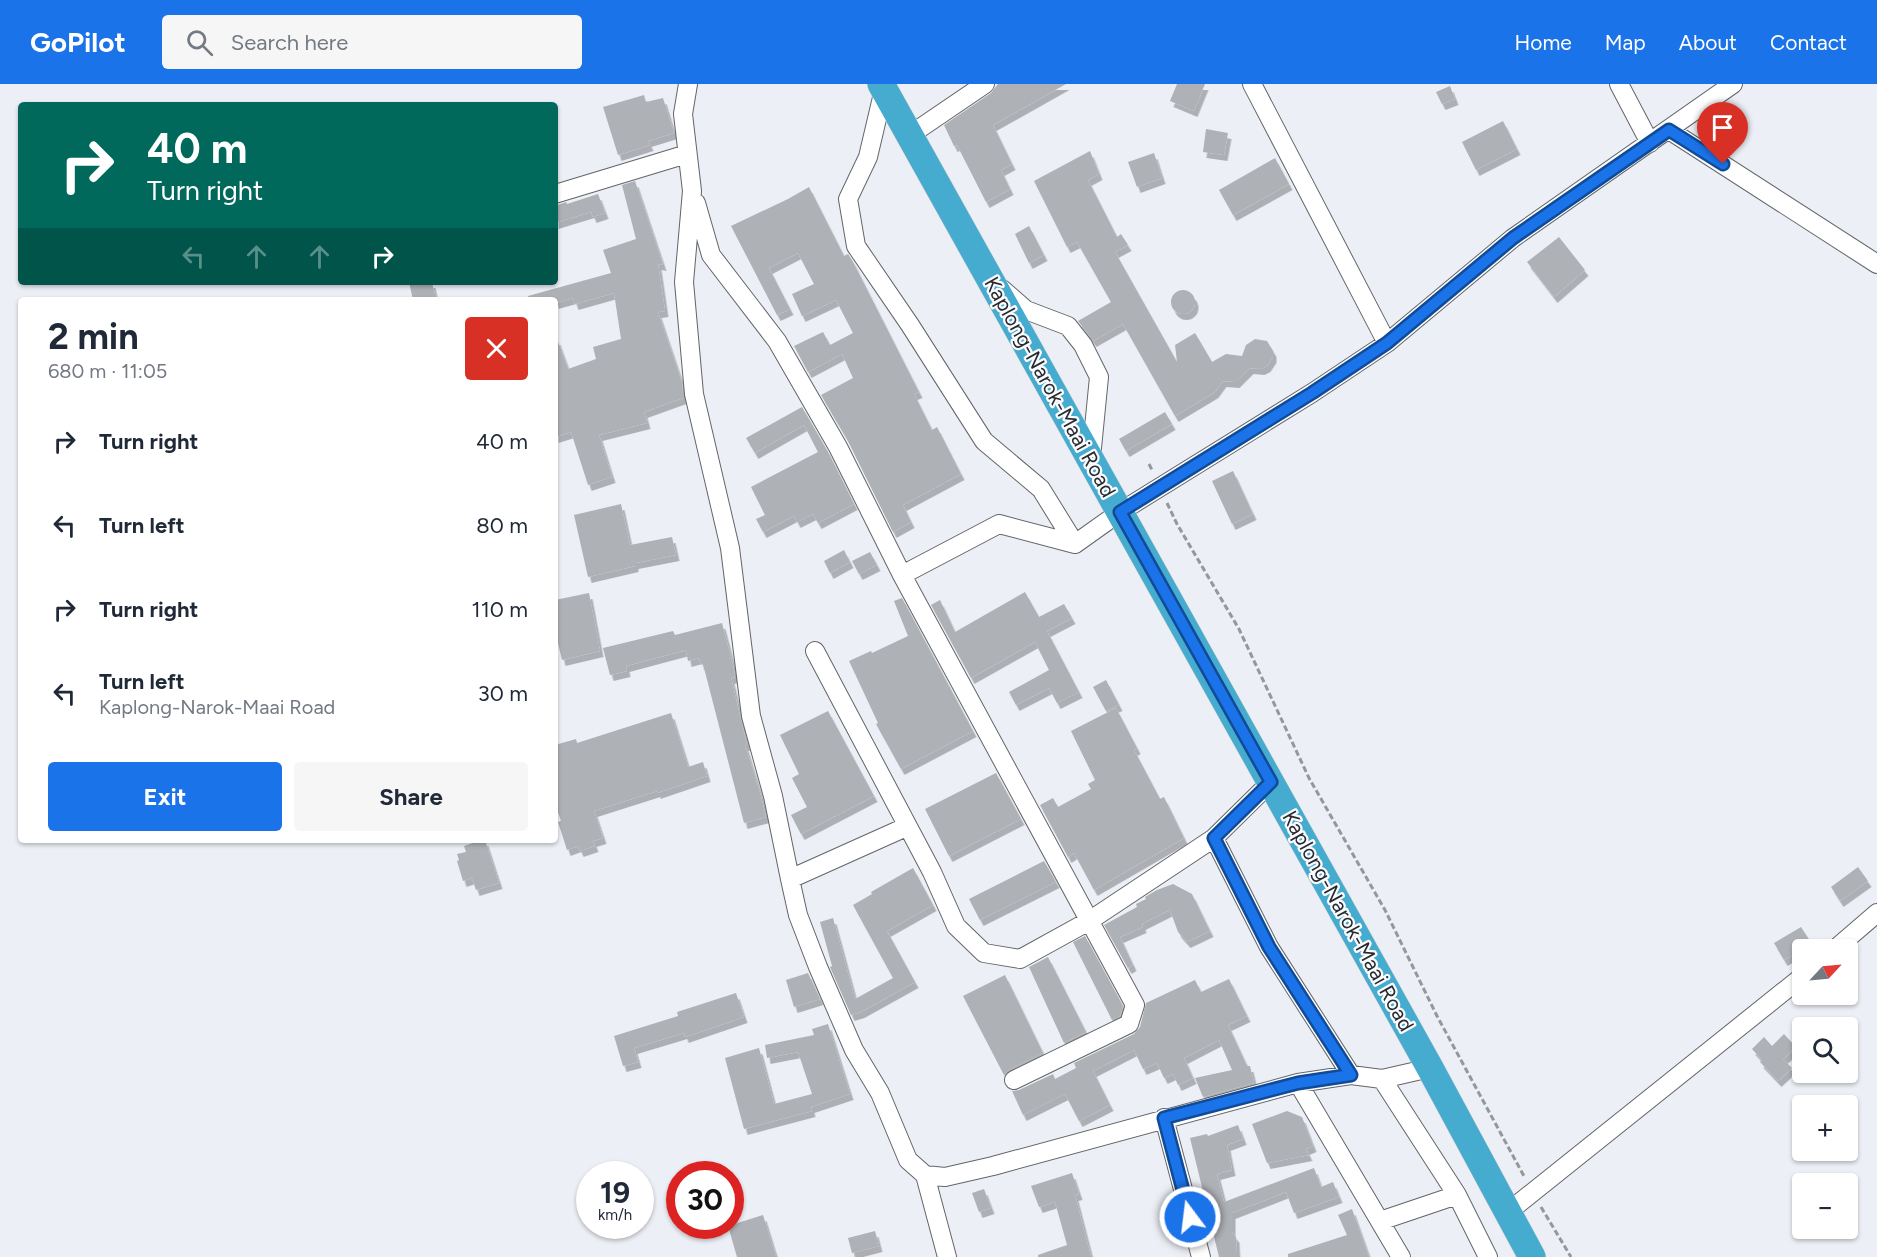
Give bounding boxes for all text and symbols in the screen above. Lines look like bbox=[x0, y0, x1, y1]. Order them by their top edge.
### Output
search box bbox=[162, 15, 582, 69]
text: GoPilot bbox=[30, 25, 126, 59]
icon: search bbox=[183, 26, 216, 59]
text: Search here bbox=[231, 29, 348, 56]
text: Home bbox=[1515, 30, 1572, 55]
text: Map bbox=[1605, 30, 1646, 55]
text: About bbox=[1679, 30, 1737, 55]
text: Contact bbox=[1770, 30, 1847, 55]
pin bbox=[1697, 102, 1748, 164]
icon: arrive bbox=[1706, 111, 1739, 144]
text: 40 m bbox=[147, 123, 247, 174]
icon: right bbox=[48, 126, 126, 204]
text: Turn right bbox=[147, 174, 263, 207]
icon: left bbox=[177, 240, 210, 273]
icon: ahead bbox=[240, 240, 273, 273]
icon: ahead bbox=[303, 240, 336, 273]
icon: right bbox=[366, 240, 399, 273]
street label: Kaplong-Narok-Maai Road bbox=[979, 272, 1122, 501]
text: 2 min bbox=[48, 315, 139, 358]
button: close bbox=[465, 317, 528, 380]
text: 680 m · 11:05 bbox=[48, 359, 167, 383]
icon: right bbox=[48, 425, 81, 458]
text: Turn right bbox=[99, 428, 198, 455]
text: 40 m bbox=[476, 428, 528, 455]
icon: left bbox=[48, 509, 81, 542]
text: Turn left bbox=[99, 512, 185, 539]
text: 80 m bbox=[476, 512, 528, 539]
icon: right bbox=[48, 593, 81, 626]
text: Turn right bbox=[99, 596, 198, 623]
text: 110 m bbox=[472, 596, 528, 623]
text: Turn left bbox=[99, 668, 185, 695]
icon: left bbox=[48, 677, 81, 710]
text: 30 m bbox=[478, 680, 528, 707]
text: Kaplong-Narok-Maai Road bbox=[99, 695, 335, 719]
button: Exit bbox=[48, 762, 282, 831]
button: Share bbox=[294, 762, 528, 831]
street label: Kaplong-Narok-Maai Road bbox=[1277, 806, 1420, 1035]
north arrow bbox=[1792, 939, 1858, 1005]
map controls bbox=[1792, 939, 1858, 1239]
button: search bbox=[1792, 1017, 1858, 1083]
button: + bbox=[1792, 1095, 1858, 1161]
speed limit sign: 30 bbox=[666, 1161, 744, 1239]
button: − bbox=[1792, 1173, 1858, 1239]
text: 19 bbox=[600, 1174, 630, 1211]
position arrow bbox=[1158, 1185, 1222, 1249]
text: km/h bbox=[598, 1206, 632, 1224]

